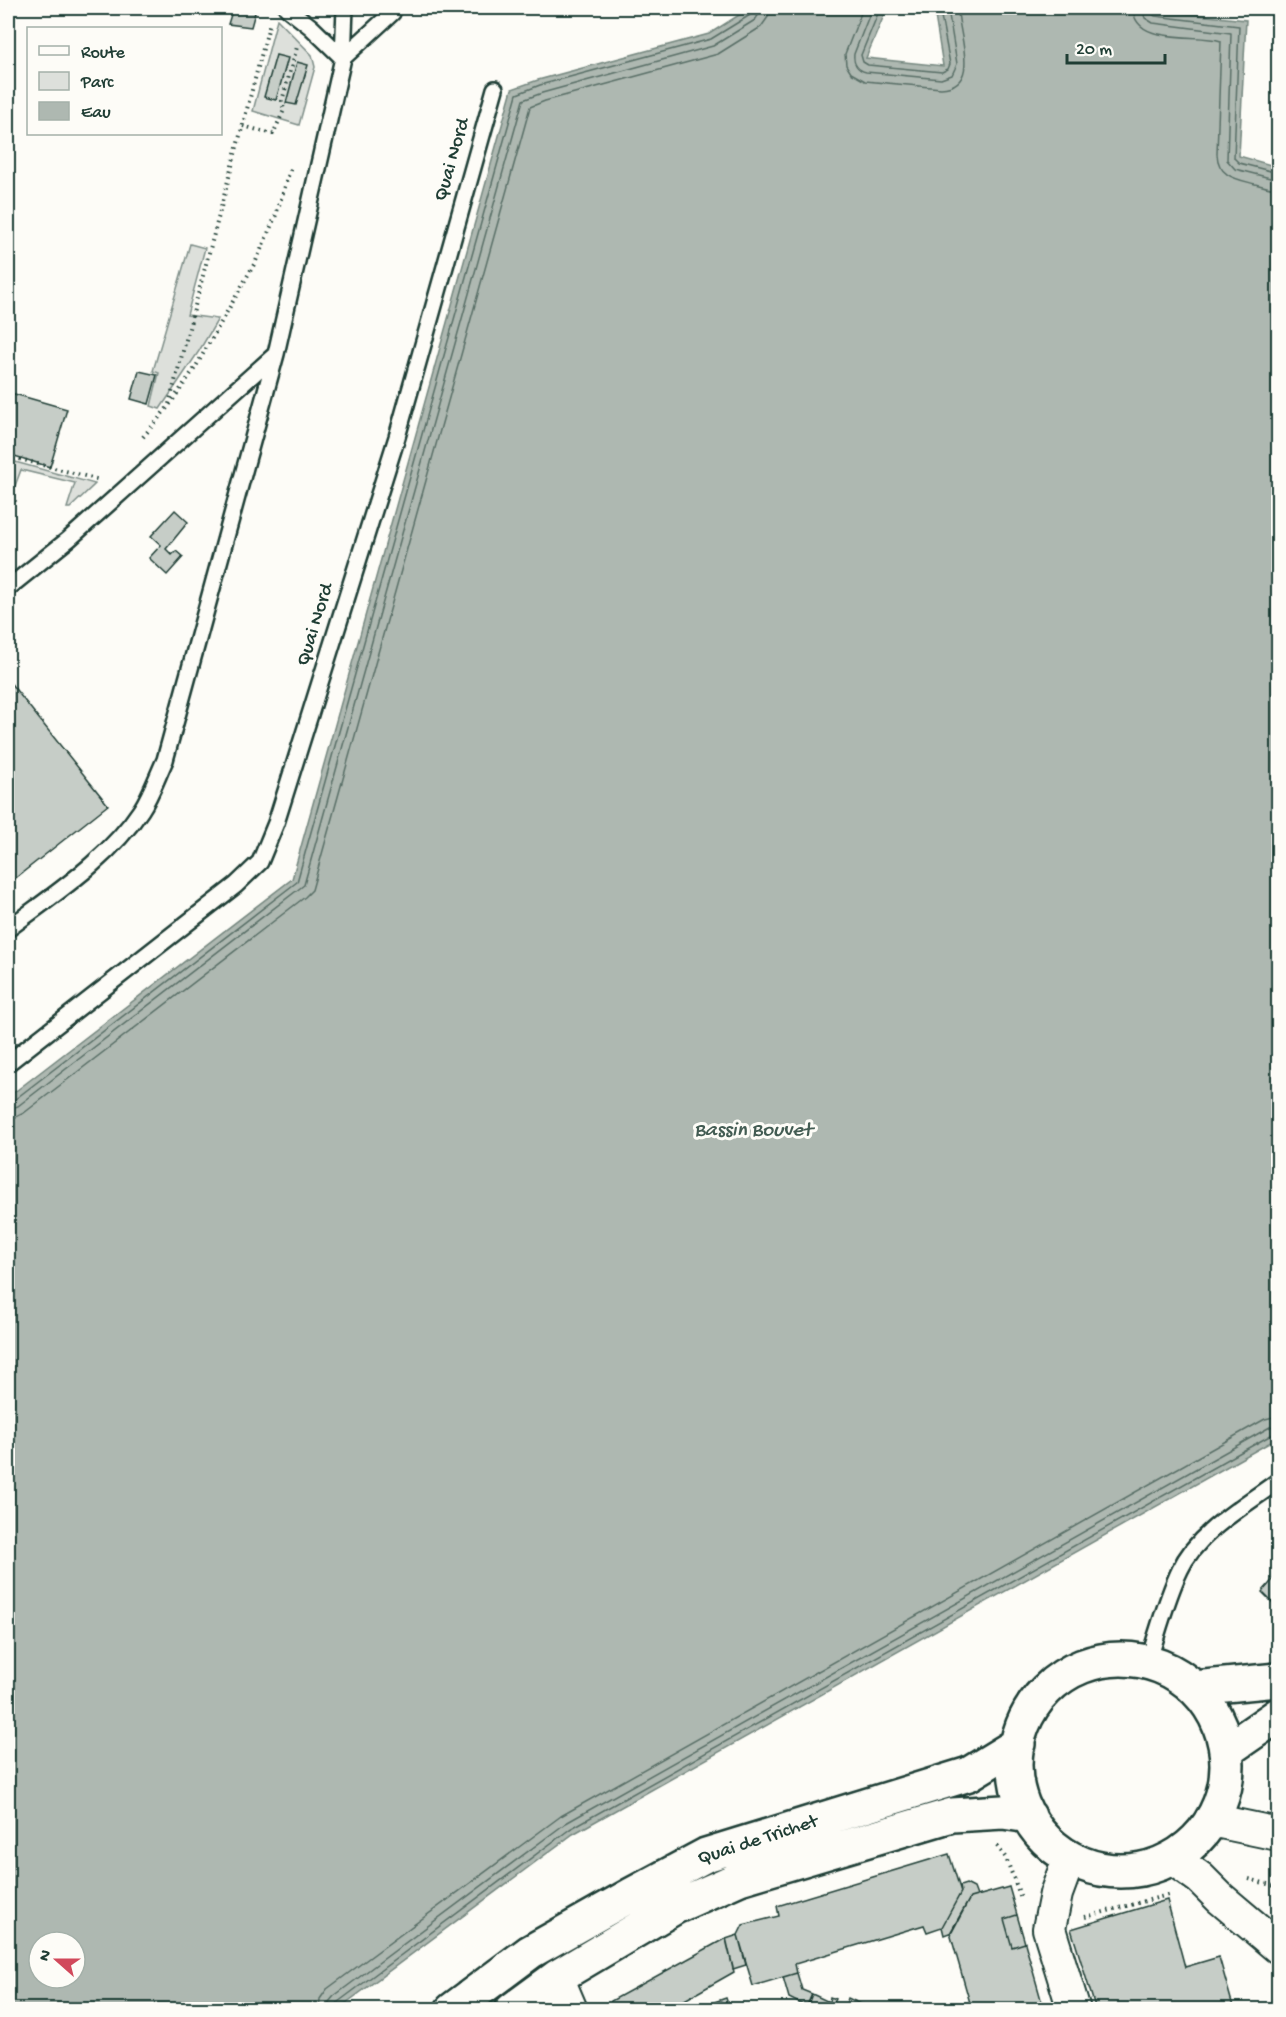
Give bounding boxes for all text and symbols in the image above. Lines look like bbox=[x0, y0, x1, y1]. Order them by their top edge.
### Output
legend bbox=[27, 27, 222, 135]
scale bar bbox=[1067, 27, 1164, 65]
text: 20 m bbox=[1076, 40, 1112, 61]
text: Route bbox=[81, 43, 126, 64]
text: Parc bbox=[80, 73, 114, 94]
text: Eau bbox=[81, 103, 111, 124]
street label: Quai Nord bbox=[430, 114, 476, 204]
street label: Quai Nord bbox=[293, 579, 340, 669]
water label: Bassin Bouvet bbox=[694, 1119, 815, 1144]
street label: Quai de Trichet bbox=[695, 1810, 823, 1871]
north arrow bbox=[27, 1930, 87, 1990]
text: N bbox=[36, 1947, 57, 1964]

